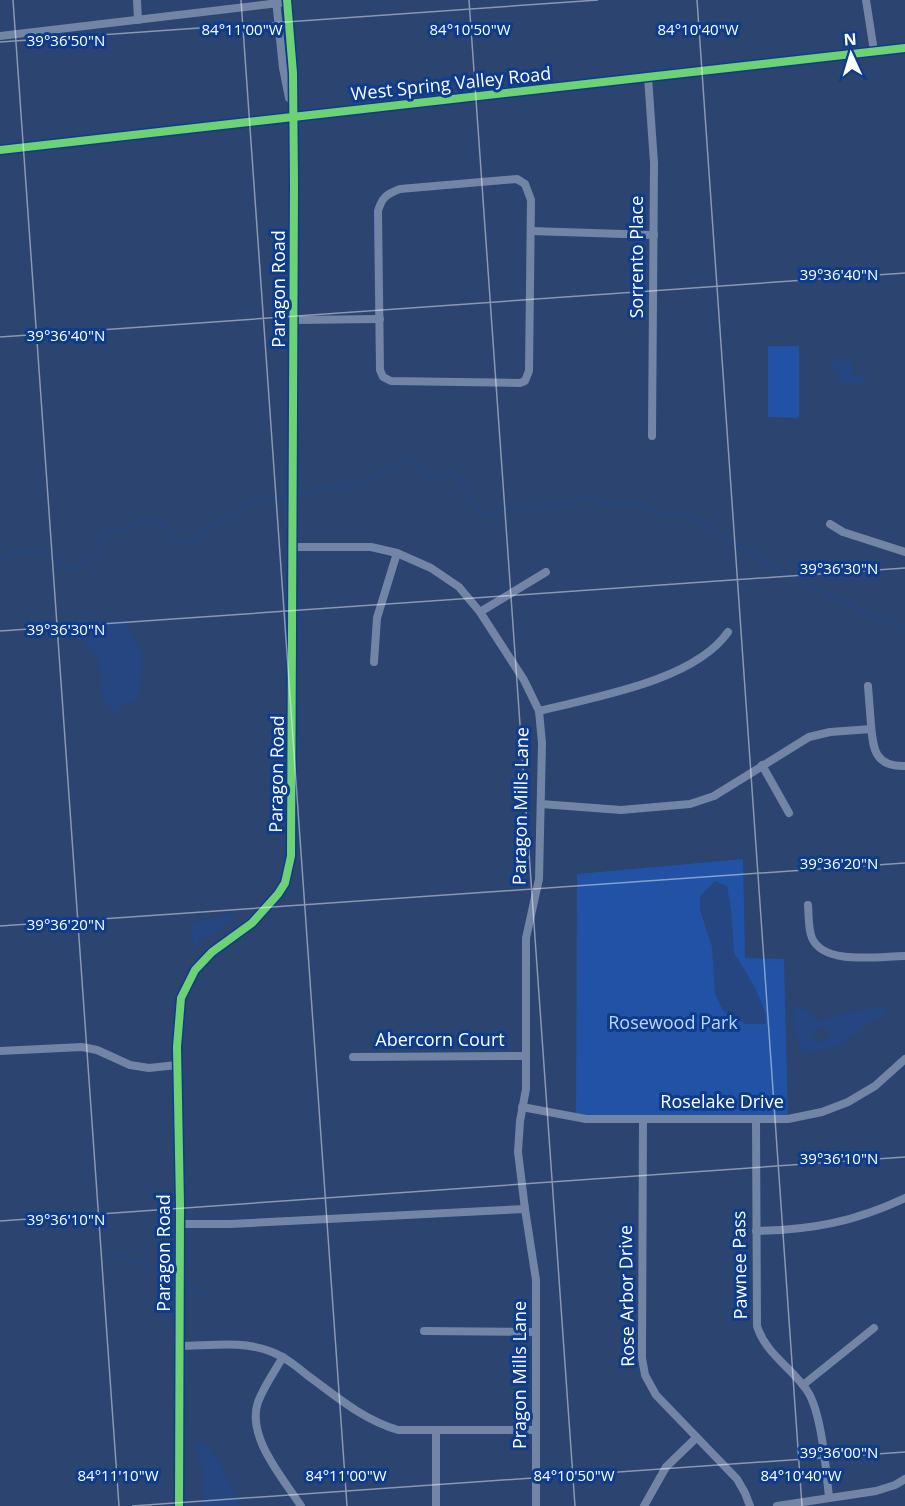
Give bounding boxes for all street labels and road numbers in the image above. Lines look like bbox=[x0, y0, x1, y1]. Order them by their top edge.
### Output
street label: West Spring Valley Road bbox=[350, 61, 552, 105]
street label: Sorrento Place bbox=[624, 196, 648, 318]
street label: Paragon Road bbox=[266, 230, 290, 348]
street label: Paragon Road bbox=[263, 715, 289, 833]
street label: Paragon Mills Lane bbox=[507, 727, 533, 885]
street label: Abercorn Court bbox=[375, 1027, 505, 1051]
street label: Roselake Drive bbox=[660, 1089, 784, 1113]
street label: Paragon Road bbox=[151, 1194, 175, 1312]
street label: Pawnee Pass bbox=[726, 1210, 752, 1320]
street label: Rose Arbor Drive bbox=[613, 1225, 639, 1367]
street label: Pragon Mills Lane bbox=[507, 1301, 531, 1449]

